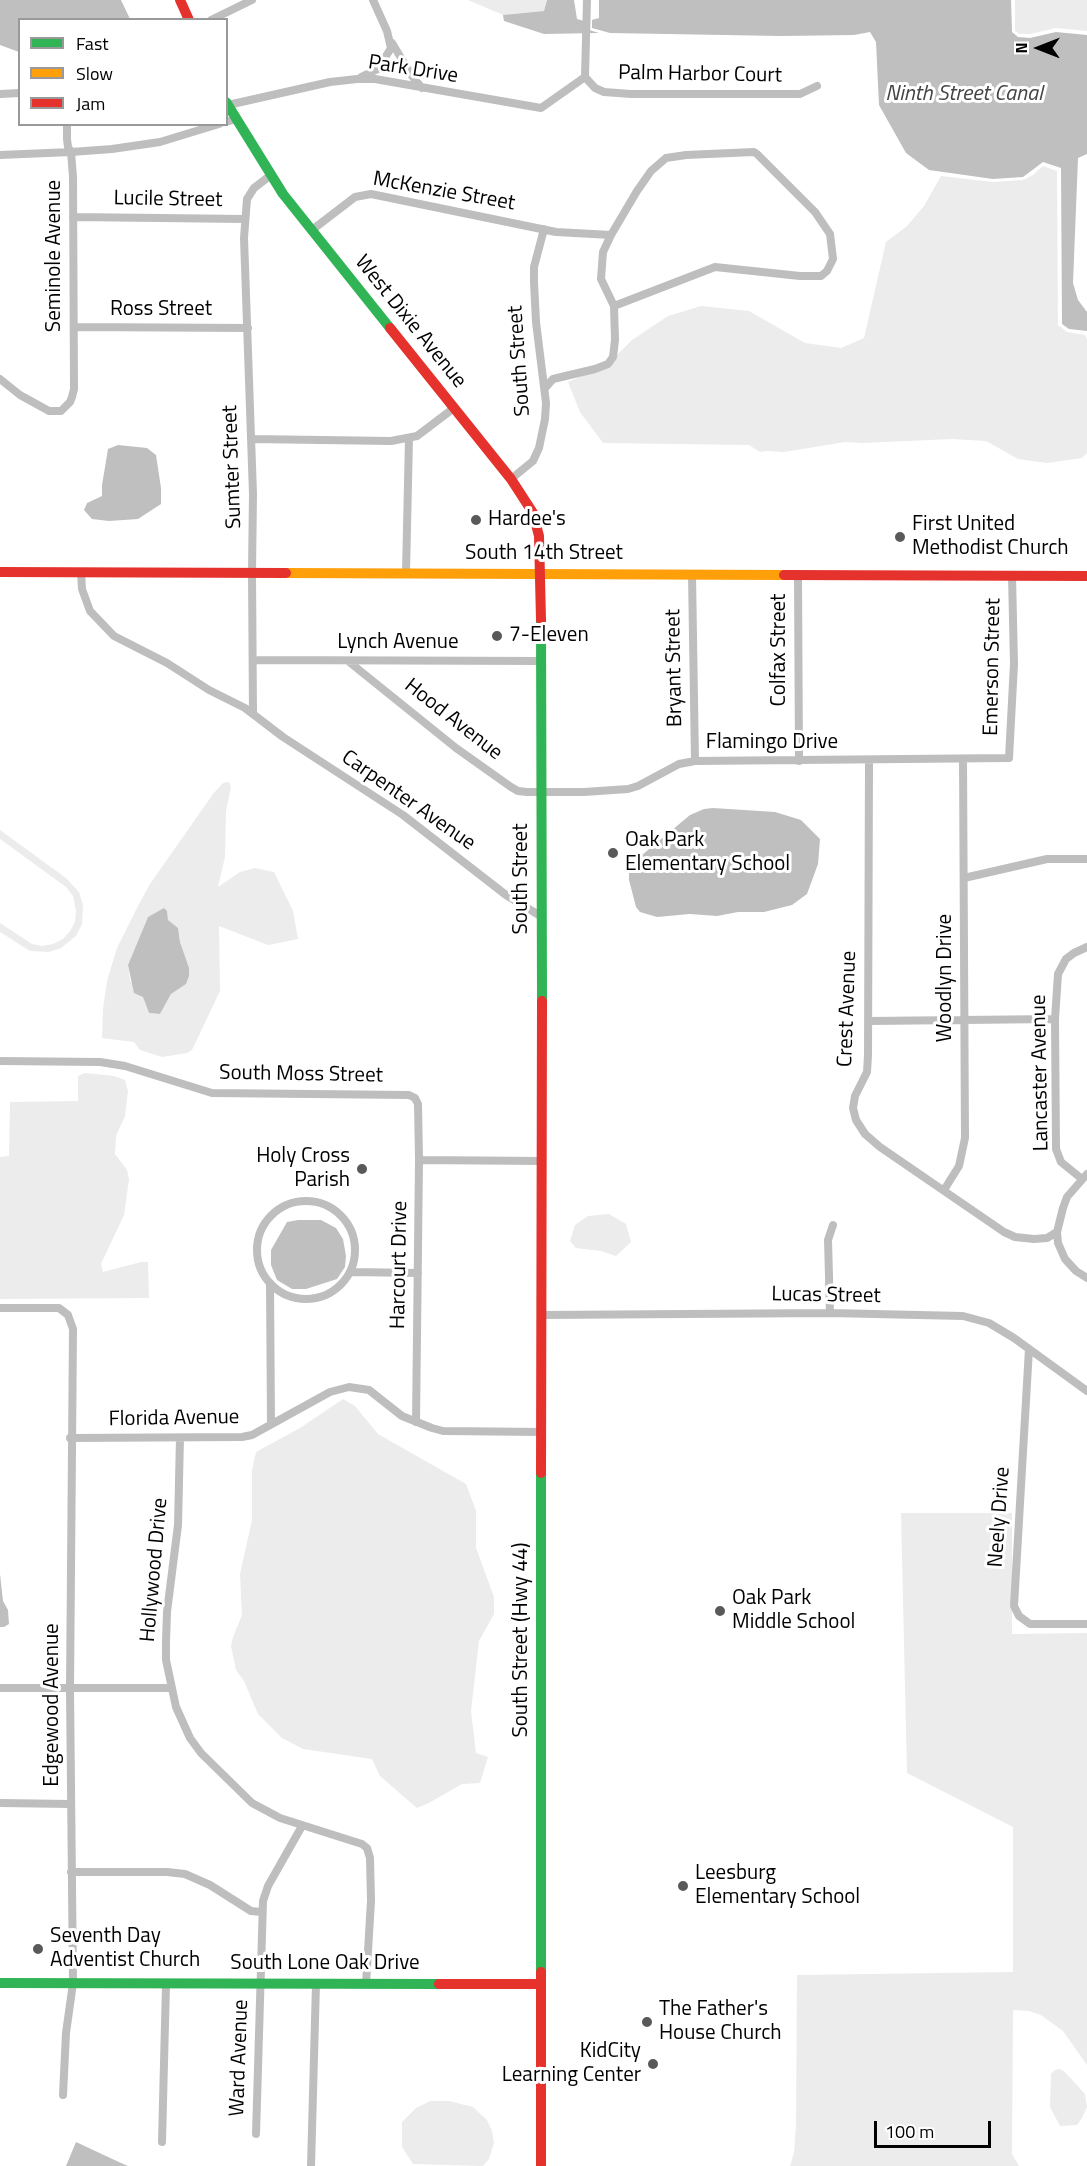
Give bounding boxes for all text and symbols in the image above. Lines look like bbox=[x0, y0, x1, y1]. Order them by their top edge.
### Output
legend bbox=[18, 18, 228, 126]
north arrow bbox=[1009, 18, 1069, 78]
text: Fast bbox=[76, 30, 109, 57]
text: N bbox=[1009, 42, 1033, 54]
street label: Park Drive bbox=[366, 50, 460, 90]
text: Slow bbox=[76, 60, 113, 87]
street label: Palm Harbor Court bbox=[618, 61, 782, 89]
water label: Ninth Street Canal bbox=[885, 82, 1043, 108]
text: Jam bbox=[76, 90, 105, 117]
street label: McKenzie Street bbox=[371, 167, 517, 217]
street label: Seminole Avenue bbox=[42, 180, 68, 332]
street label: Lucile Street bbox=[113, 186, 223, 214]
street label: West Dixie Avenue bbox=[349, 250, 471, 394]
street label: Ross Street bbox=[110, 297, 212, 323]
street label: South Street bbox=[504, 305, 536, 417]
street label: Sumter Street bbox=[218, 405, 248, 529]
place label: Hardee's bbox=[488, 507, 566, 533]
place label: First United Methodist Church bbox=[912, 512, 1069, 562]
marker: Hardee's bbox=[469, 513, 483, 527]
marker: First United Methodist Church bbox=[893, 530, 907, 544]
street label: South 14th Street bbox=[465, 541, 623, 567]
street label: Colfax Street bbox=[767, 594, 793, 706]
street label: Emerson Street bbox=[979, 598, 1007, 736]
street label: Bryant Street bbox=[661, 609, 689, 727]
place label: 7-Eleven bbox=[509, 623, 589, 649]
marker: 7-Eleven bbox=[490, 629, 504, 643]
street label: Lynch Avenue bbox=[337, 630, 459, 656]
street label: Hood Avenue bbox=[399, 674, 507, 766]
street label: Flamingo Drive bbox=[706, 730, 838, 756]
street label: Carpenter Avenue bbox=[336, 745, 480, 857]
street label: South Street bbox=[509, 823, 535, 935]
place label: Oak Park Elementary School bbox=[625, 828, 790, 878]
marker: Oak Park Elementary School bbox=[606, 846, 620, 860]
street label: Woodlyn Drive bbox=[933, 914, 959, 1042]
street label: Crest Avenue bbox=[833, 950, 863, 1068]
street label: Lancaster Avenue bbox=[1027, 994, 1055, 1152]
street label: South Moss Street bbox=[219, 1061, 383, 1089]
place label: Holy Cross Parish bbox=[256, 1144, 350, 1194]
marker: Holy Cross Parish bbox=[355, 1162, 369, 1176]
street label: Harcourt Drive bbox=[386, 1201, 414, 1329]
street label: Lucas Street bbox=[771, 1282, 881, 1310]
street label: Florida Avenue bbox=[108, 1405, 240, 1433]
street label: Neely Drive bbox=[984, 1466, 1016, 1568]
street label: Hollywood Drive bbox=[136, 1497, 174, 1643]
street label: South Street (Hwy 44) bbox=[509, 1542, 535, 1738]
place label: Oak Park Middle School bbox=[732, 1586, 855, 1636]
marker: Oak Park Middle School bbox=[713, 1604, 727, 1618]
street label: Edgewood Avenue bbox=[40, 1623, 66, 1787]
place label: Leesburg Elementary School bbox=[695, 1861, 860, 1911]
marker: Leesburg Elementary School bbox=[676, 1879, 690, 1893]
place label: Seventh Day Adventist Church bbox=[50, 1924, 200, 1974]
marker: Seventh Day Adventist Church bbox=[31, 1942, 45, 1956]
street label: South Lone Oak Drive bbox=[230, 1951, 420, 1977]
place label: The Father's House Church bbox=[659, 1997, 782, 2047]
street label: Ward Avenue bbox=[225, 1999, 255, 2117]
marker: The Father's House Church bbox=[640, 2015, 654, 2029]
place label: KidCity Learning Center bbox=[502, 2039, 641, 2089]
marker: KidCity Learning Center bbox=[646, 2057, 660, 2071]
scale bar bbox=[877, 2109, 994, 2147]
text: 100 m bbox=[885, 2118, 934, 2145]

